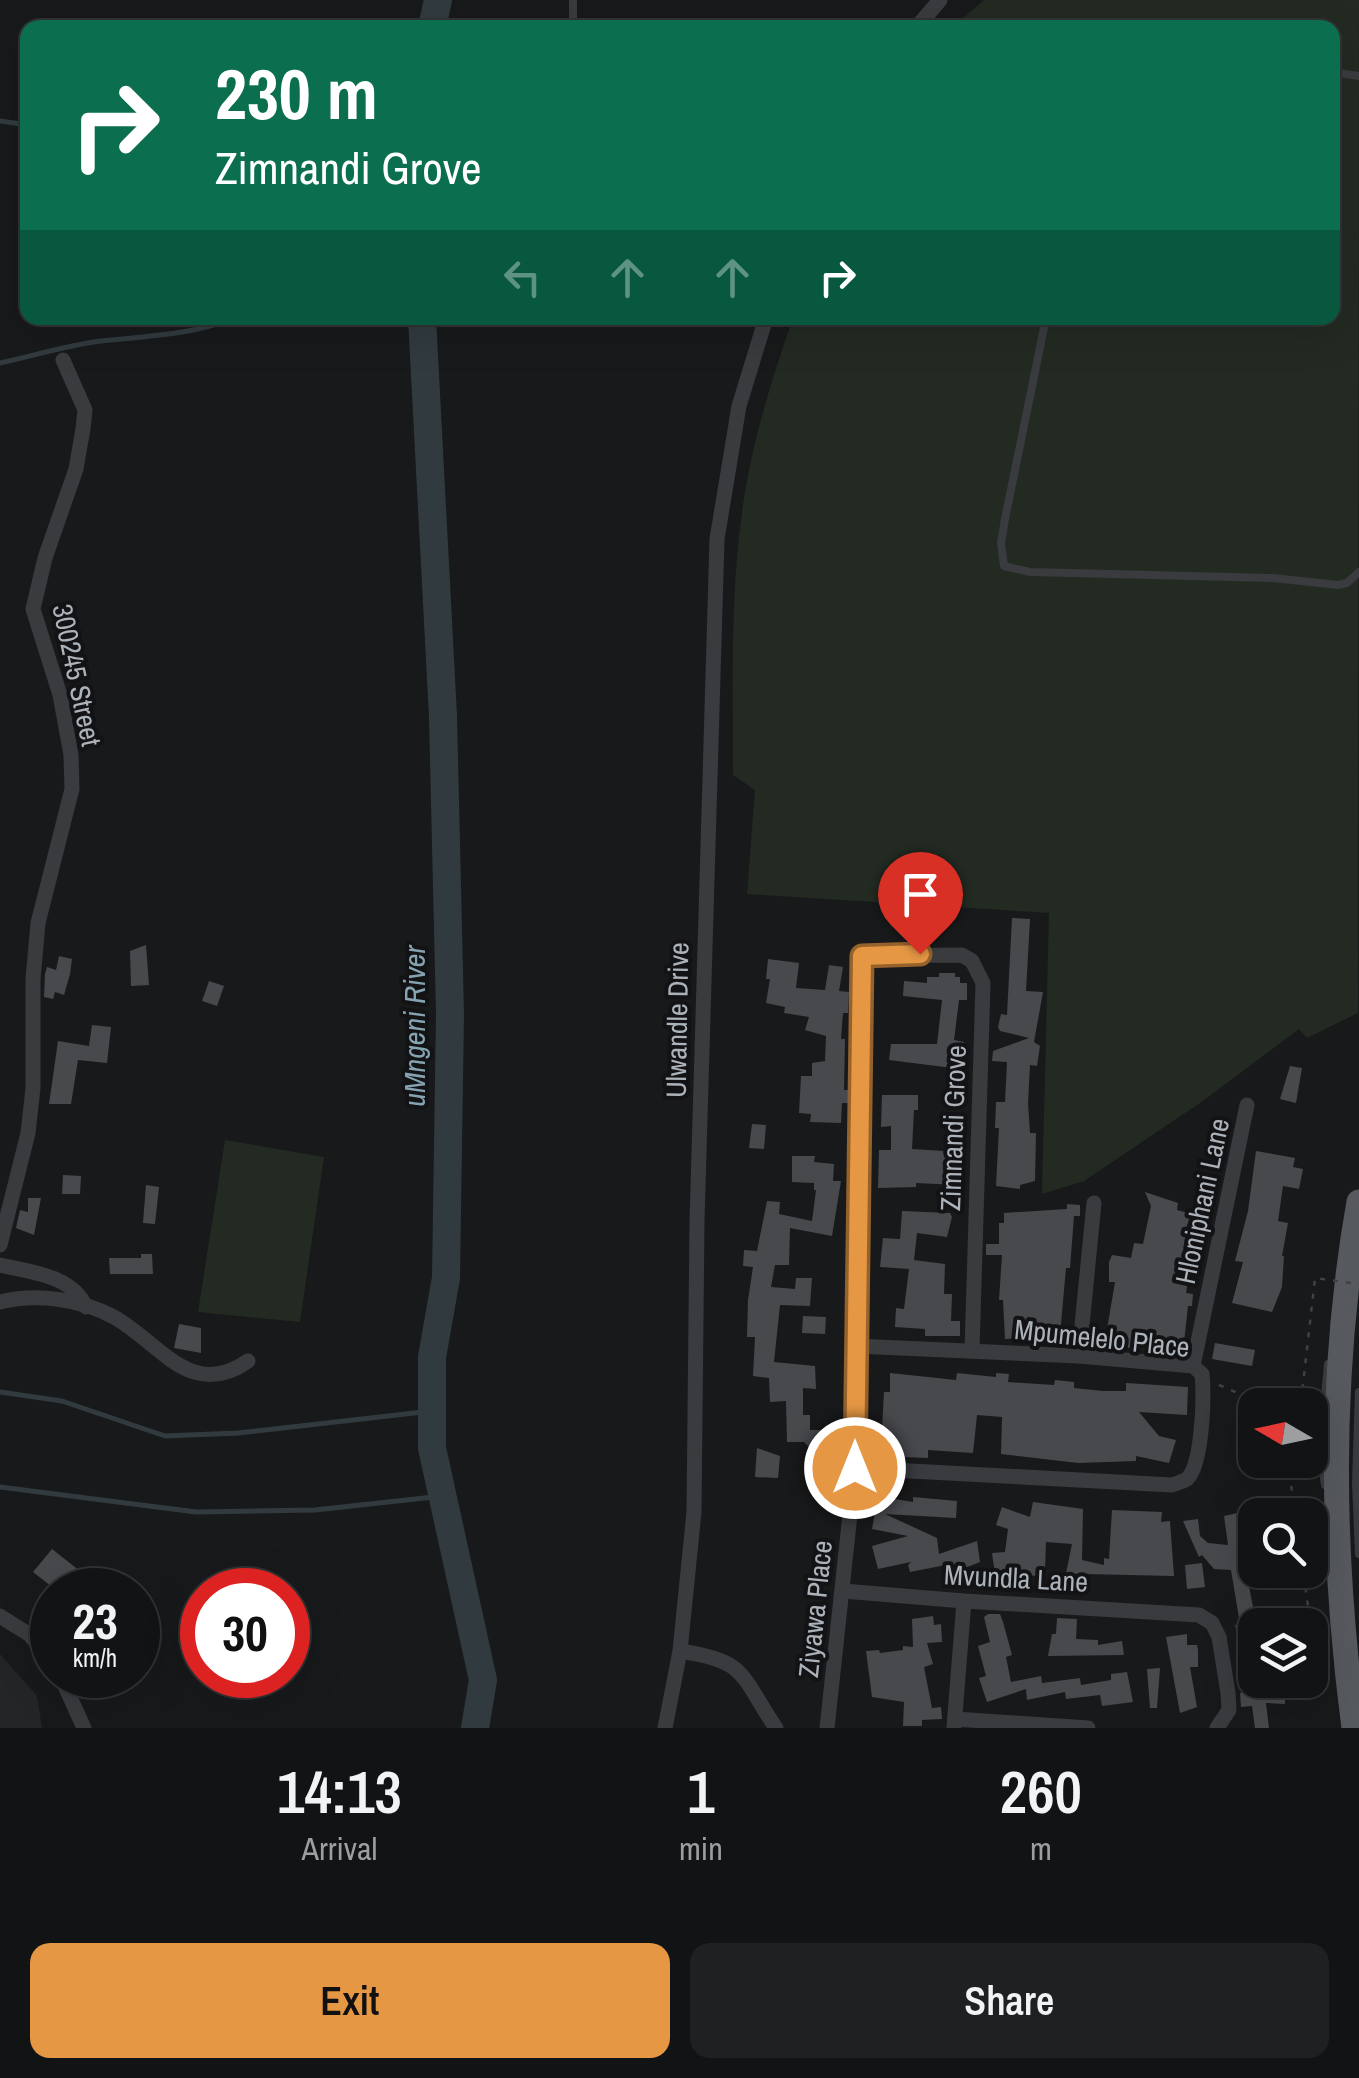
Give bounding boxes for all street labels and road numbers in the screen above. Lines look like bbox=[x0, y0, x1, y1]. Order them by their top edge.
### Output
street label: 300245 Street bbox=[43, 600, 111, 750]
street label: Ulwandle Drive bbox=[657, 942, 697, 1098]
street label: Zimnandi Grove bbox=[931, 1044, 975, 1212]
street label: Hloniphani Lane bbox=[1166, 1115, 1238, 1287]
street label: Mpumelelo Place bbox=[1012, 1310, 1192, 1366]
street label: Ziyawa Place bbox=[789, 1538, 841, 1680]
street label: Mvundla Lane bbox=[943, 1555, 1089, 1601]

